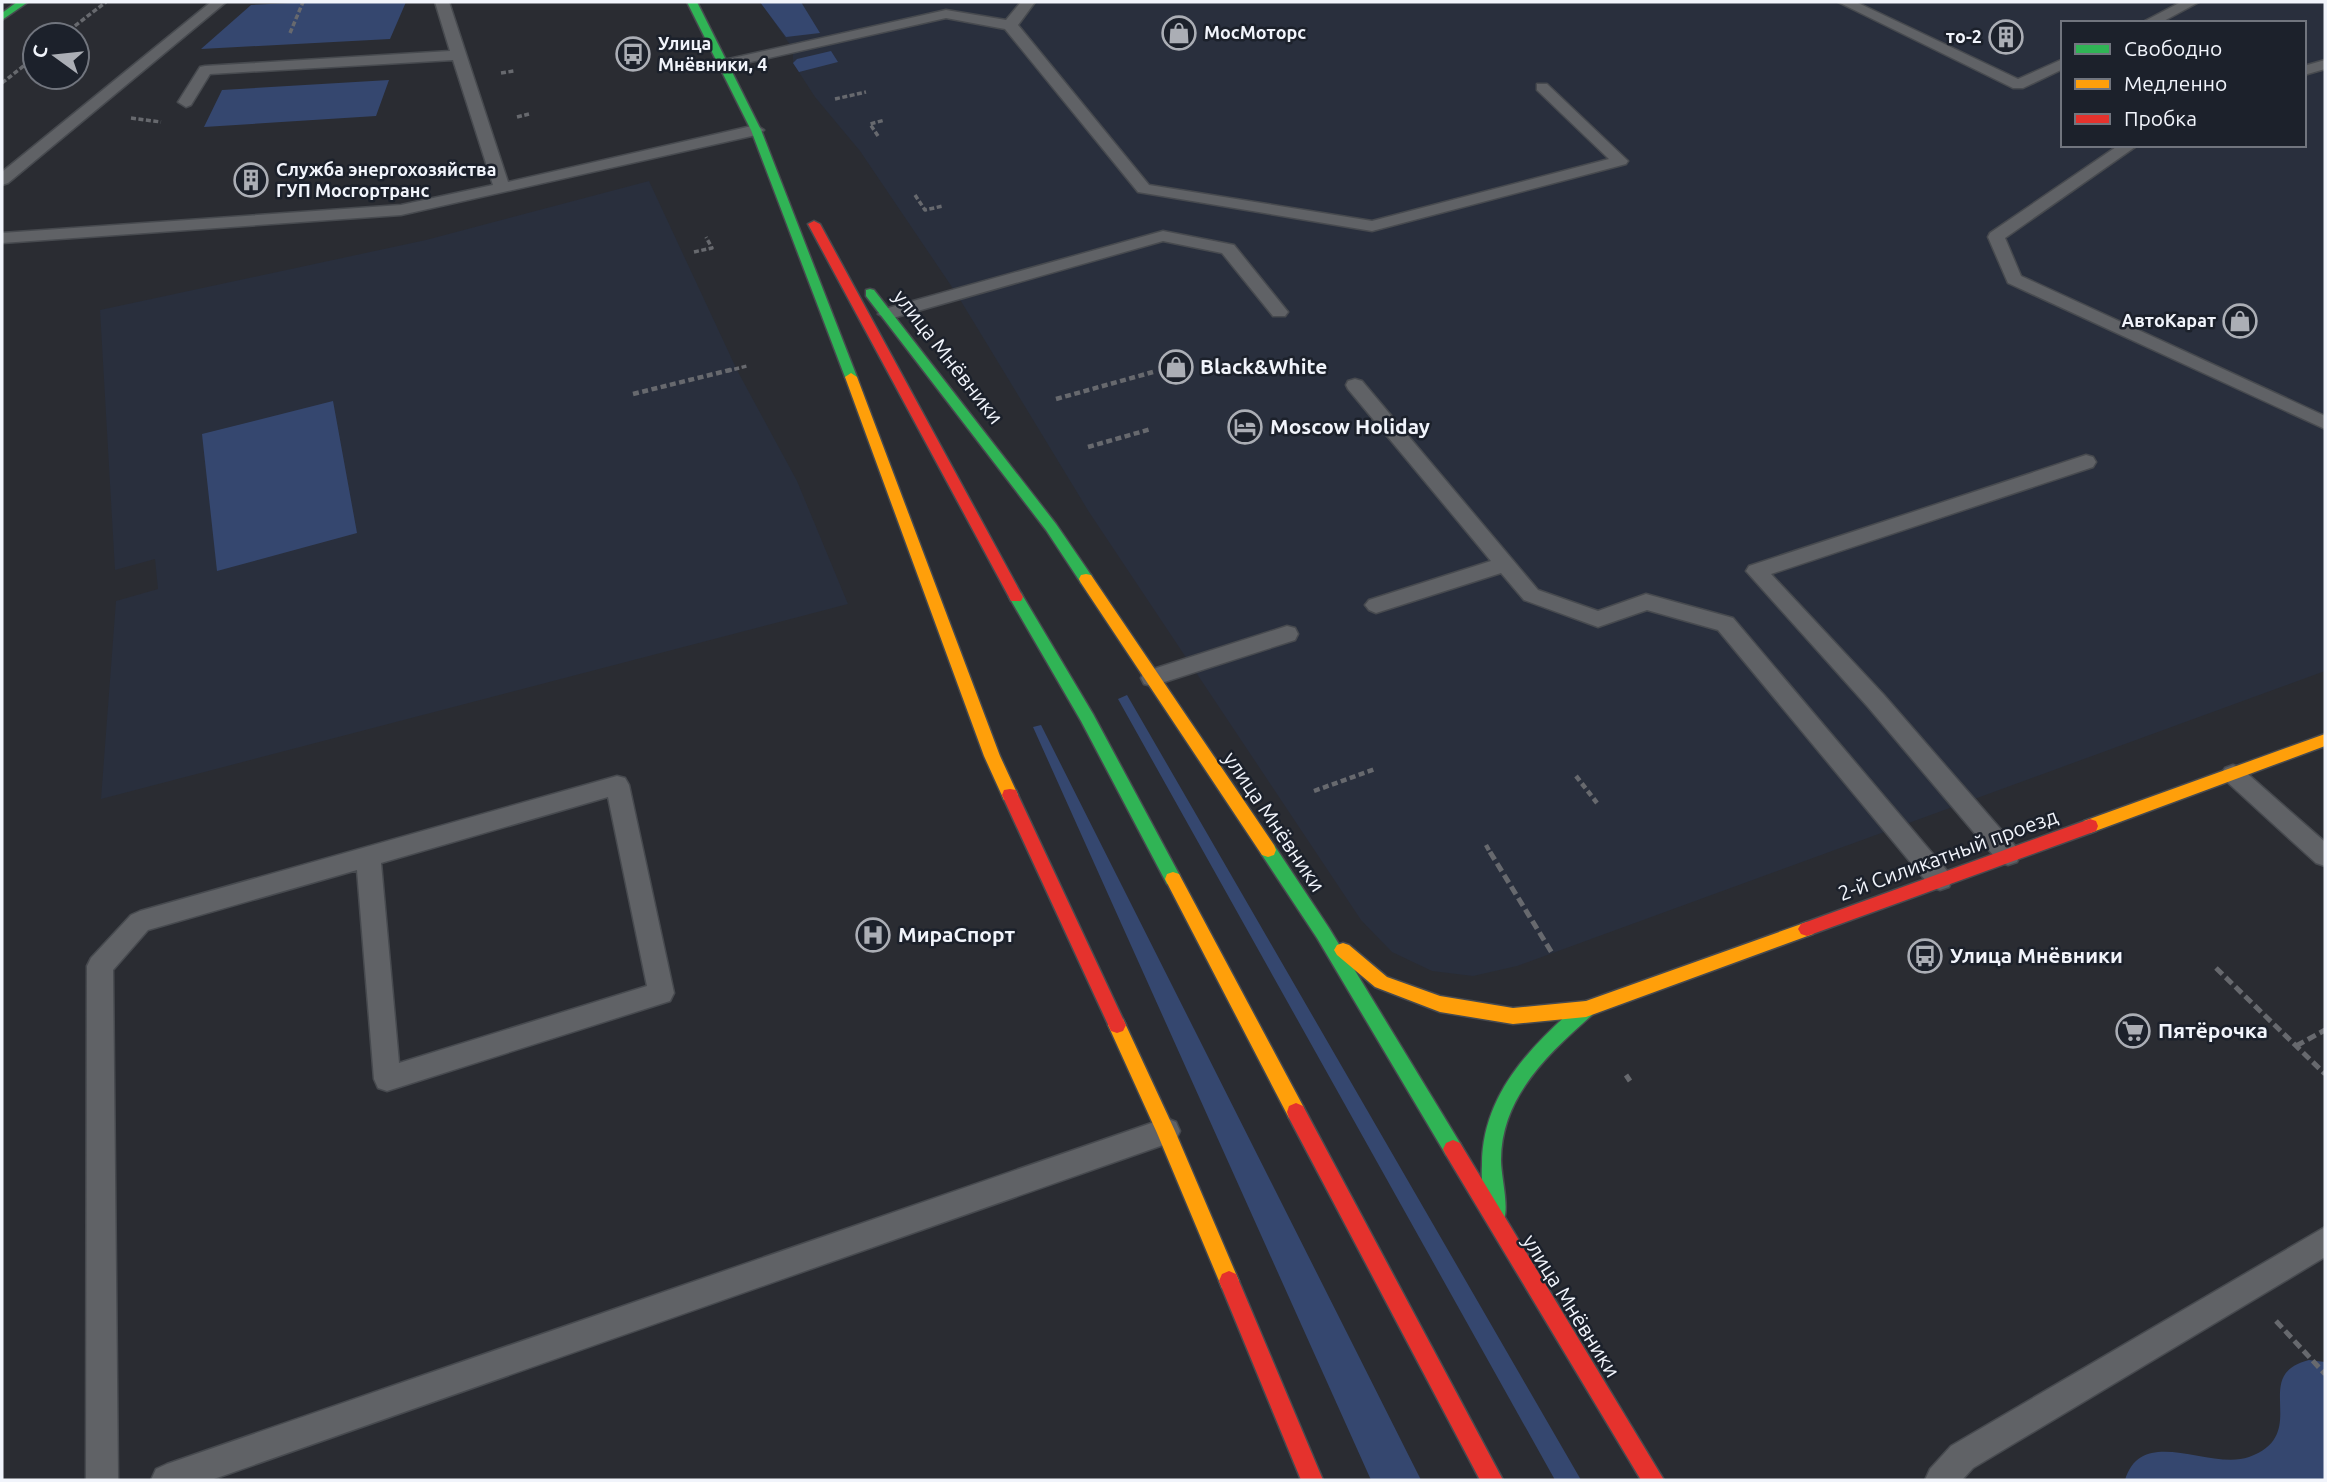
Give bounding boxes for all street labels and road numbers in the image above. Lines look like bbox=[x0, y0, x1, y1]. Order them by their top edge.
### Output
street label: улица Мнёвники bbox=[889, 284, 1009, 428]
street label: улица Мнёвники bbox=[1219, 747, 1331, 896]
street label: 2-й Силикатный проезд bbox=[1835, 803, 2061, 905]
street label: улица Мнёвники bbox=[1518, 1230, 1625, 1381]

